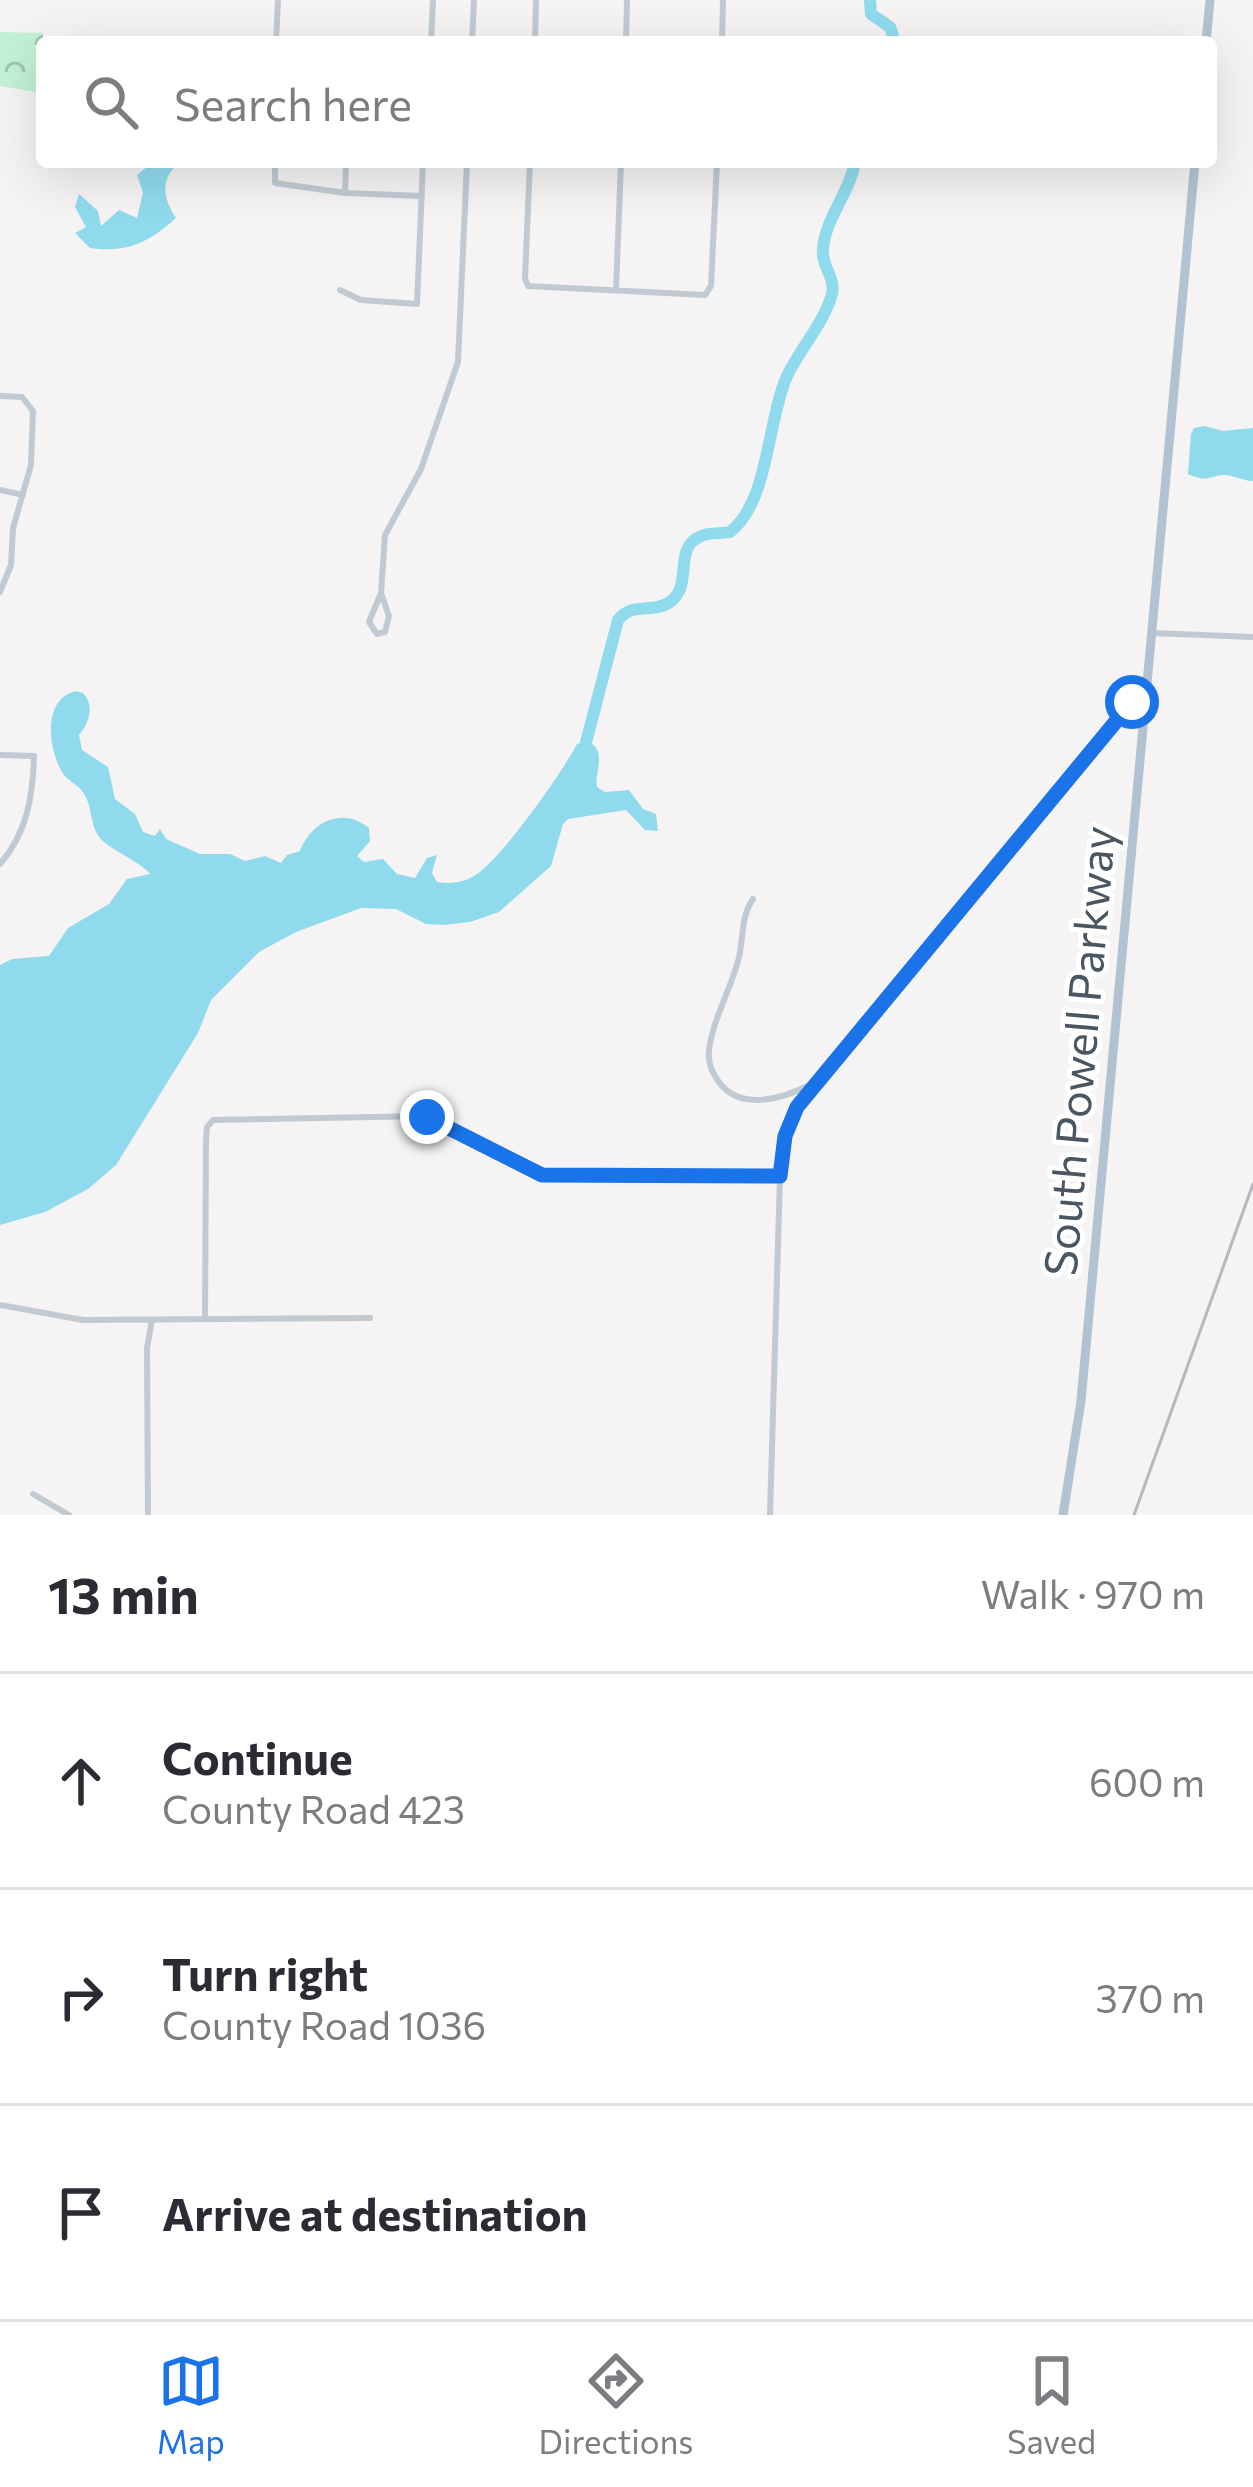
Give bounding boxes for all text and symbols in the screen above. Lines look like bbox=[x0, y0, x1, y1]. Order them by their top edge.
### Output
search box bbox=[36, 36, 1217, 168]
icon: search bbox=[78, 69, 144, 135]
text: Search here bbox=[174, 75, 412, 130]
route start bbox=[1105, 675, 1159, 729]
street label: South Powell Parkway bbox=[1030, 824, 1125, 1278]
route end bbox=[400, 1090, 454, 1144]
text: 13 min bbox=[48, 1562, 199, 1625]
text: Walk · 970 m bbox=[981, 1569, 1205, 1617]
text: Continue bbox=[162, 1729, 353, 1784]
icon: ahead bbox=[48, 1748, 114, 1814]
text: 600 m bbox=[1089, 1757, 1205, 1805]
text: County Road 423 bbox=[162, 1784, 465, 1832]
text: Turn right bbox=[162, 1945, 368, 2000]
icon: right bbox=[48, 1964, 114, 2030]
text: 370 m bbox=[1095, 1973, 1205, 2021]
text: County Road 1036 bbox=[162, 2000, 486, 2048]
icon: arrive bbox=[48, 2180, 114, 2246]
text: Arrive at destination bbox=[162, 2185, 588, 2240]
tab: Map bbox=[157, 2348, 225, 2461]
tab: Directions bbox=[539, 2348, 693, 2461]
tab: Saved bbox=[1007, 2348, 1096, 2461]

